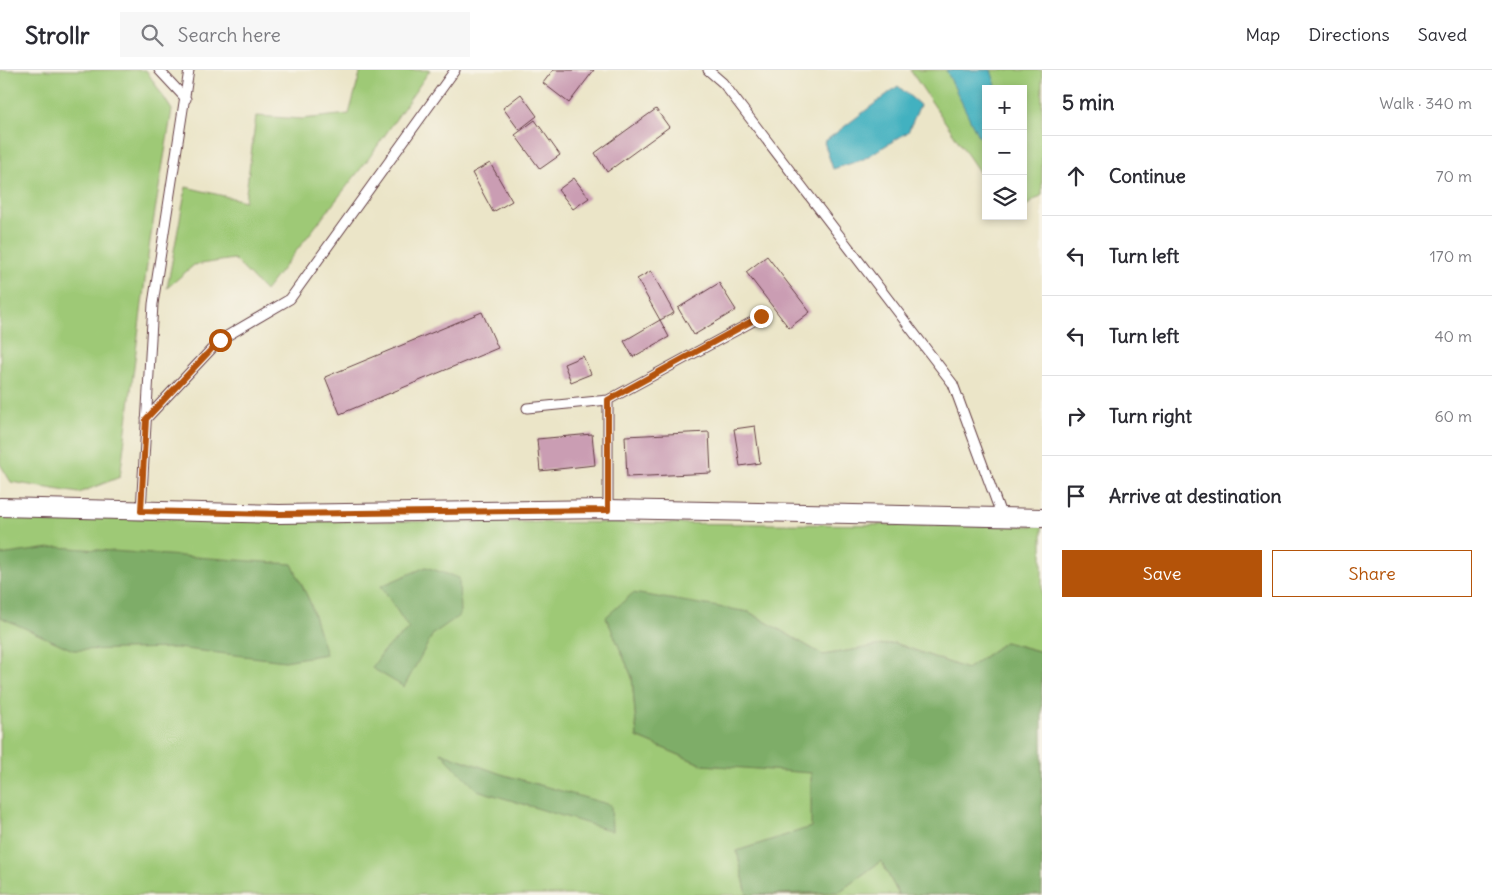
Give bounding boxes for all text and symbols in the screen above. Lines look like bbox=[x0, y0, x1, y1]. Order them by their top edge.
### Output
search box bbox=[120, 12, 470, 57]
text: Strollr bbox=[25, 20, 90, 50]
icon: search bbox=[138, 21, 166, 49]
text: Search here bbox=[178, 23, 281, 47]
text: Map bbox=[1245, 23, 1280, 46]
text: Directions bbox=[1308, 23, 1390, 46]
text: Saved bbox=[1418, 23, 1467, 46]
map controls bbox=[982, 85, 1027, 220]
button: + bbox=[982, 85, 1027, 130]
text: 5 min bbox=[1062, 89, 1114, 116]
text: Walk · 340 m bbox=[1379, 93, 1472, 113]
button: − bbox=[982, 130, 1027, 175]
icon: ahead bbox=[1062, 162, 1090, 190]
text: Continue bbox=[1109, 164, 1186, 188]
text: 70 m bbox=[1436, 166, 1472, 186]
button: layers bbox=[982, 175, 1027, 220]
icon: left bbox=[1062, 242, 1090, 270]
text: Turn left bbox=[1109, 244, 1179, 268]
text: 170 m bbox=[1429, 246, 1472, 266]
route end bbox=[750, 305, 773, 328]
icon: left bbox=[1062, 322, 1090, 350]
text: Turn left bbox=[1109, 324, 1179, 348]
text: 40 m bbox=[1434, 326, 1472, 346]
route start bbox=[209, 329, 232, 352]
icon: right bbox=[1062, 402, 1090, 430]
text: Turn right bbox=[1109, 404, 1192, 428]
text: 60 m bbox=[1434, 406, 1472, 426]
icon: arrive bbox=[1062, 482, 1090, 510]
text: Arrive at destination bbox=[1109, 484, 1282, 508]
button: Save bbox=[1062, 550, 1262, 597]
button: Share bbox=[1272, 550, 1472, 597]

